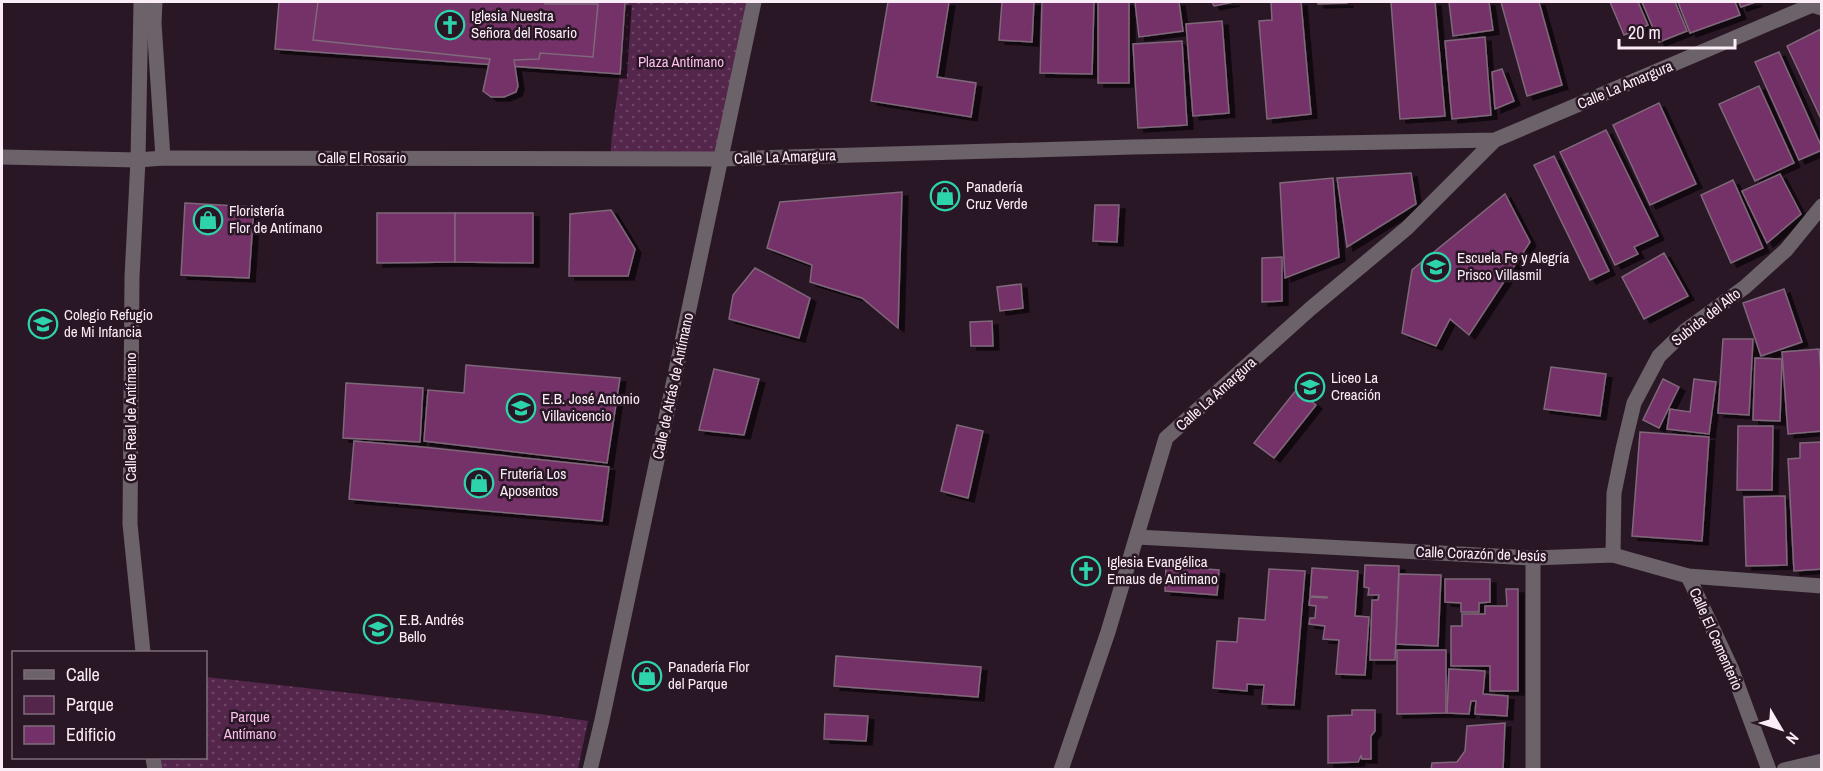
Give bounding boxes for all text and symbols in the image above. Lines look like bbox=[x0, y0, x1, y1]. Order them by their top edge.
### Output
place label: Iglesia Nuestra Señora del Rosario bbox=[471, 5, 577, 43]
church icon: Iglesia Nuestra Señora del Rosario bbox=[434, 9, 466, 41]
scale bar bbox=[1619, 12, 1734, 50]
text: 20 m bbox=[1628, 20, 1661, 45]
park label: Plaza Antímano bbox=[638, 51, 724, 72]
street label: Calle La Amargura bbox=[1574, 55, 1676, 114]
street label: Calle La Amargura bbox=[734, 144, 836, 169]
street label: Calle El Rosario bbox=[318, 147, 407, 168]
place label: Panadería Cruz Verde bbox=[966, 176, 1028, 214]
shop icon: Panadería Cruz Verde bbox=[929, 180, 961, 212]
place label: Floristería Flor de Antímano bbox=[229, 200, 323, 238]
shop icon: Floristería Flor de Antímano bbox=[192, 204, 224, 236]
place label: Escuela Fe y Alegría Prisco Villasmil bbox=[1457, 247, 1569, 285]
school or university icon: Escuela Fe y Alegría Prisco Villasmil bbox=[1420, 251, 1452, 283]
street label: Subida del Alto bbox=[1667, 283, 1745, 350]
place label: Colegio Refugio de Mi Infancia bbox=[64, 304, 153, 342]
school or university icon: Colegio Refugio de Mi Infancia bbox=[27, 308, 59, 340]
street label: Calle de Atrás de Antímano bbox=[647, 311, 698, 461]
street label: Calle Real de Antímano bbox=[120, 352, 141, 482]
street label: Calle La Amargura bbox=[1171, 352, 1261, 436]
place label: Liceo La Creación bbox=[1331, 367, 1381, 405]
school or university icon: Liceo La Creación bbox=[1294, 371, 1326, 403]
place label: E.B. José Antonio Villavicencio bbox=[542, 388, 640, 426]
school or university icon: E.B. José Antonio Villavicencio bbox=[505, 392, 537, 424]
place label: Frutería Los Aposentos bbox=[499, 463, 566, 501]
shop icon: Frutería Los Aposentos bbox=[463, 467, 495, 499]
street label: Calle Corazón de Jesús bbox=[1415, 541, 1547, 566]
place label: Iglesia Evangélica Emaus de Antimano bbox=[1107, 551, 1218, 589]
church icon: Iglesia Evangélica Emaus de Antimano bbox=[1070, 555, 1102, 587]
street label: Calle El Cementerio bbox=[1684, 584, 1748, 693]
place label: E.B. Andrés Bello bbox=[399, 609, 464, 647]
school or university icon: E.B. Andrés Bello bbox=[362, 613, 394, 645]
legend bbox=[12, 651, 207, 759]
place label: Panadería Flor del Parque bbox=[668, 656, 749, 694]
shop icon: Panadería Flor del Parque bbox=[631, 660, 663, 692]
text: Calle bbox=[66, 662, 100, 687]
text: Parque bbox=[66, 692, 114, 717]
north arrow bbox=[1751, 699, 1811, 759]
park label: Parque Antímano bbox=[223, 706, 276, 744]
text: Edificio bbox=[66, 722, 116, 747]
text: N bbox=[1781, 728, 1804, 749]

